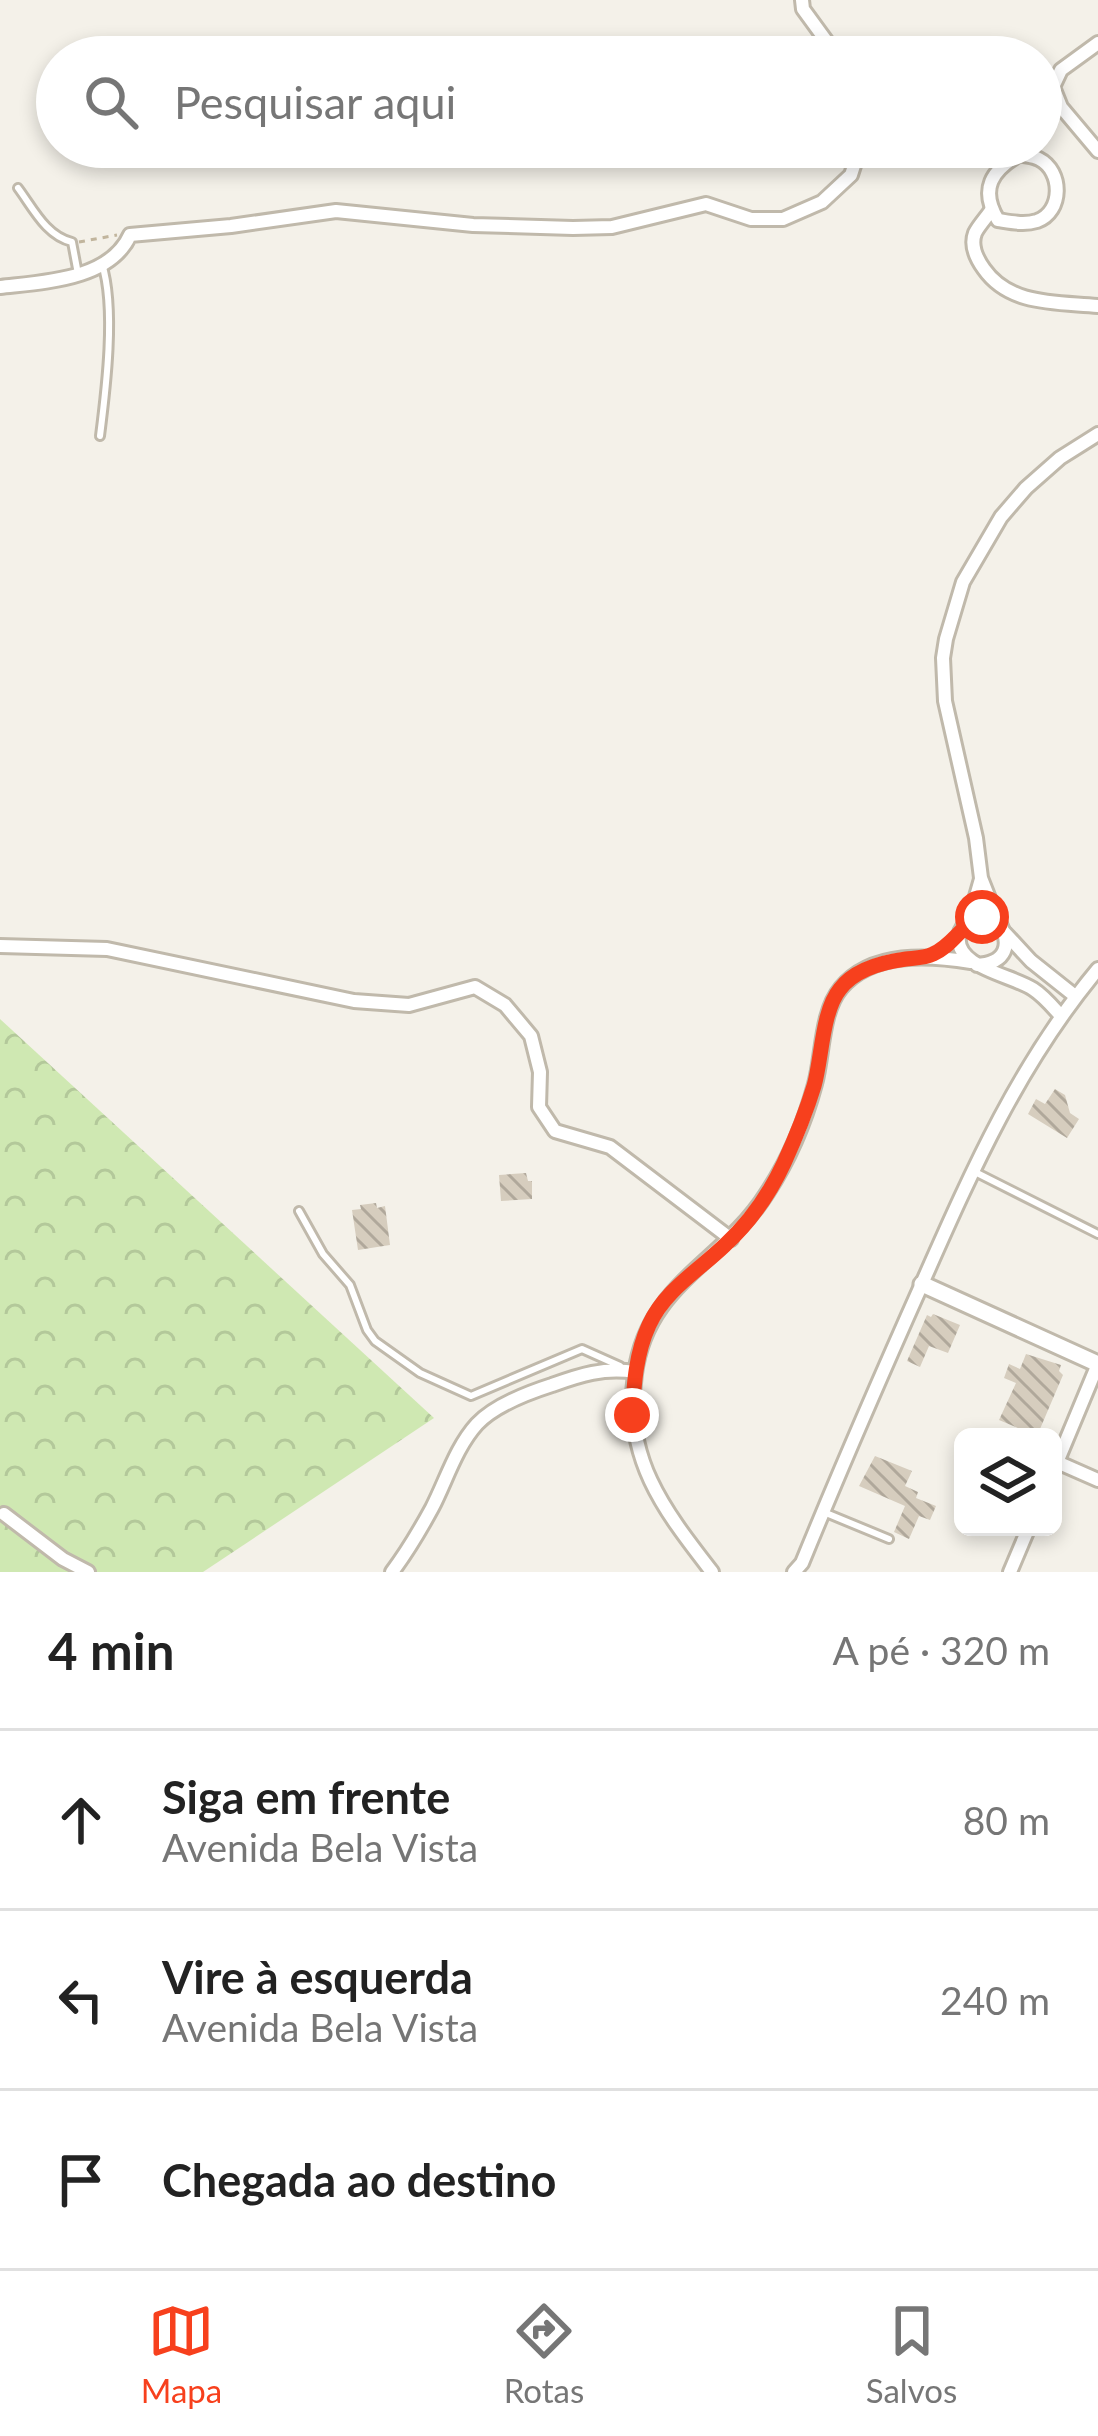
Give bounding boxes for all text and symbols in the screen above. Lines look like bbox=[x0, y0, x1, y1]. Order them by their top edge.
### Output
search box bbox=[36, 36, 1062, 168]
icon: search bbox=[78, 69, 144, 135]
text: Pesquisar aqui bbox=[174, 75, 456, 129]
route start bbox=[955, 890, 1009, 944]
route end bbox=[605, 1388, 659, 1442]
map controls bbox=[954, 1428, 1062, 1536]
button: layers bbox=[954, 1428, 1062, 1536]
text: 4 min bbox=[48, 1620, 174, 1681]
text: A pé · 320 m bbox=[832, 1627, 1050, 1673]
text: Siga em frente bbox=[162, 1770, 450, 1824]
icon: ahead bbox=[48, 1787, 114, 1853]
text: 80 m bbox=[963, 1797, 1050, 1843]
text: Avenida Bela Vista bbox=[162, 1824, 478, 1870]
text: Vire à esquerda bbox=[162, 1950, 473, 2004]
icon: left bbox=[48, 1967, 114, 2033]
text: 240 m bbox=[940, 1977, 1050, 2023]
text: Avenida Bela Vista bbox=[162, 2004, 478, 2050]
icon: arrive bbox=[48, 2147, 114, 2213]
text: Chegada ao destino bbox=[162, 2153, 556, 2207]
tab: Mapa bbox=[141, 2298, 222, 2410]
tab: Rotas bbox=[504, 2298, 584, 2410]
tab: Salvos bbox=[866, 2298, 957, 2410]

